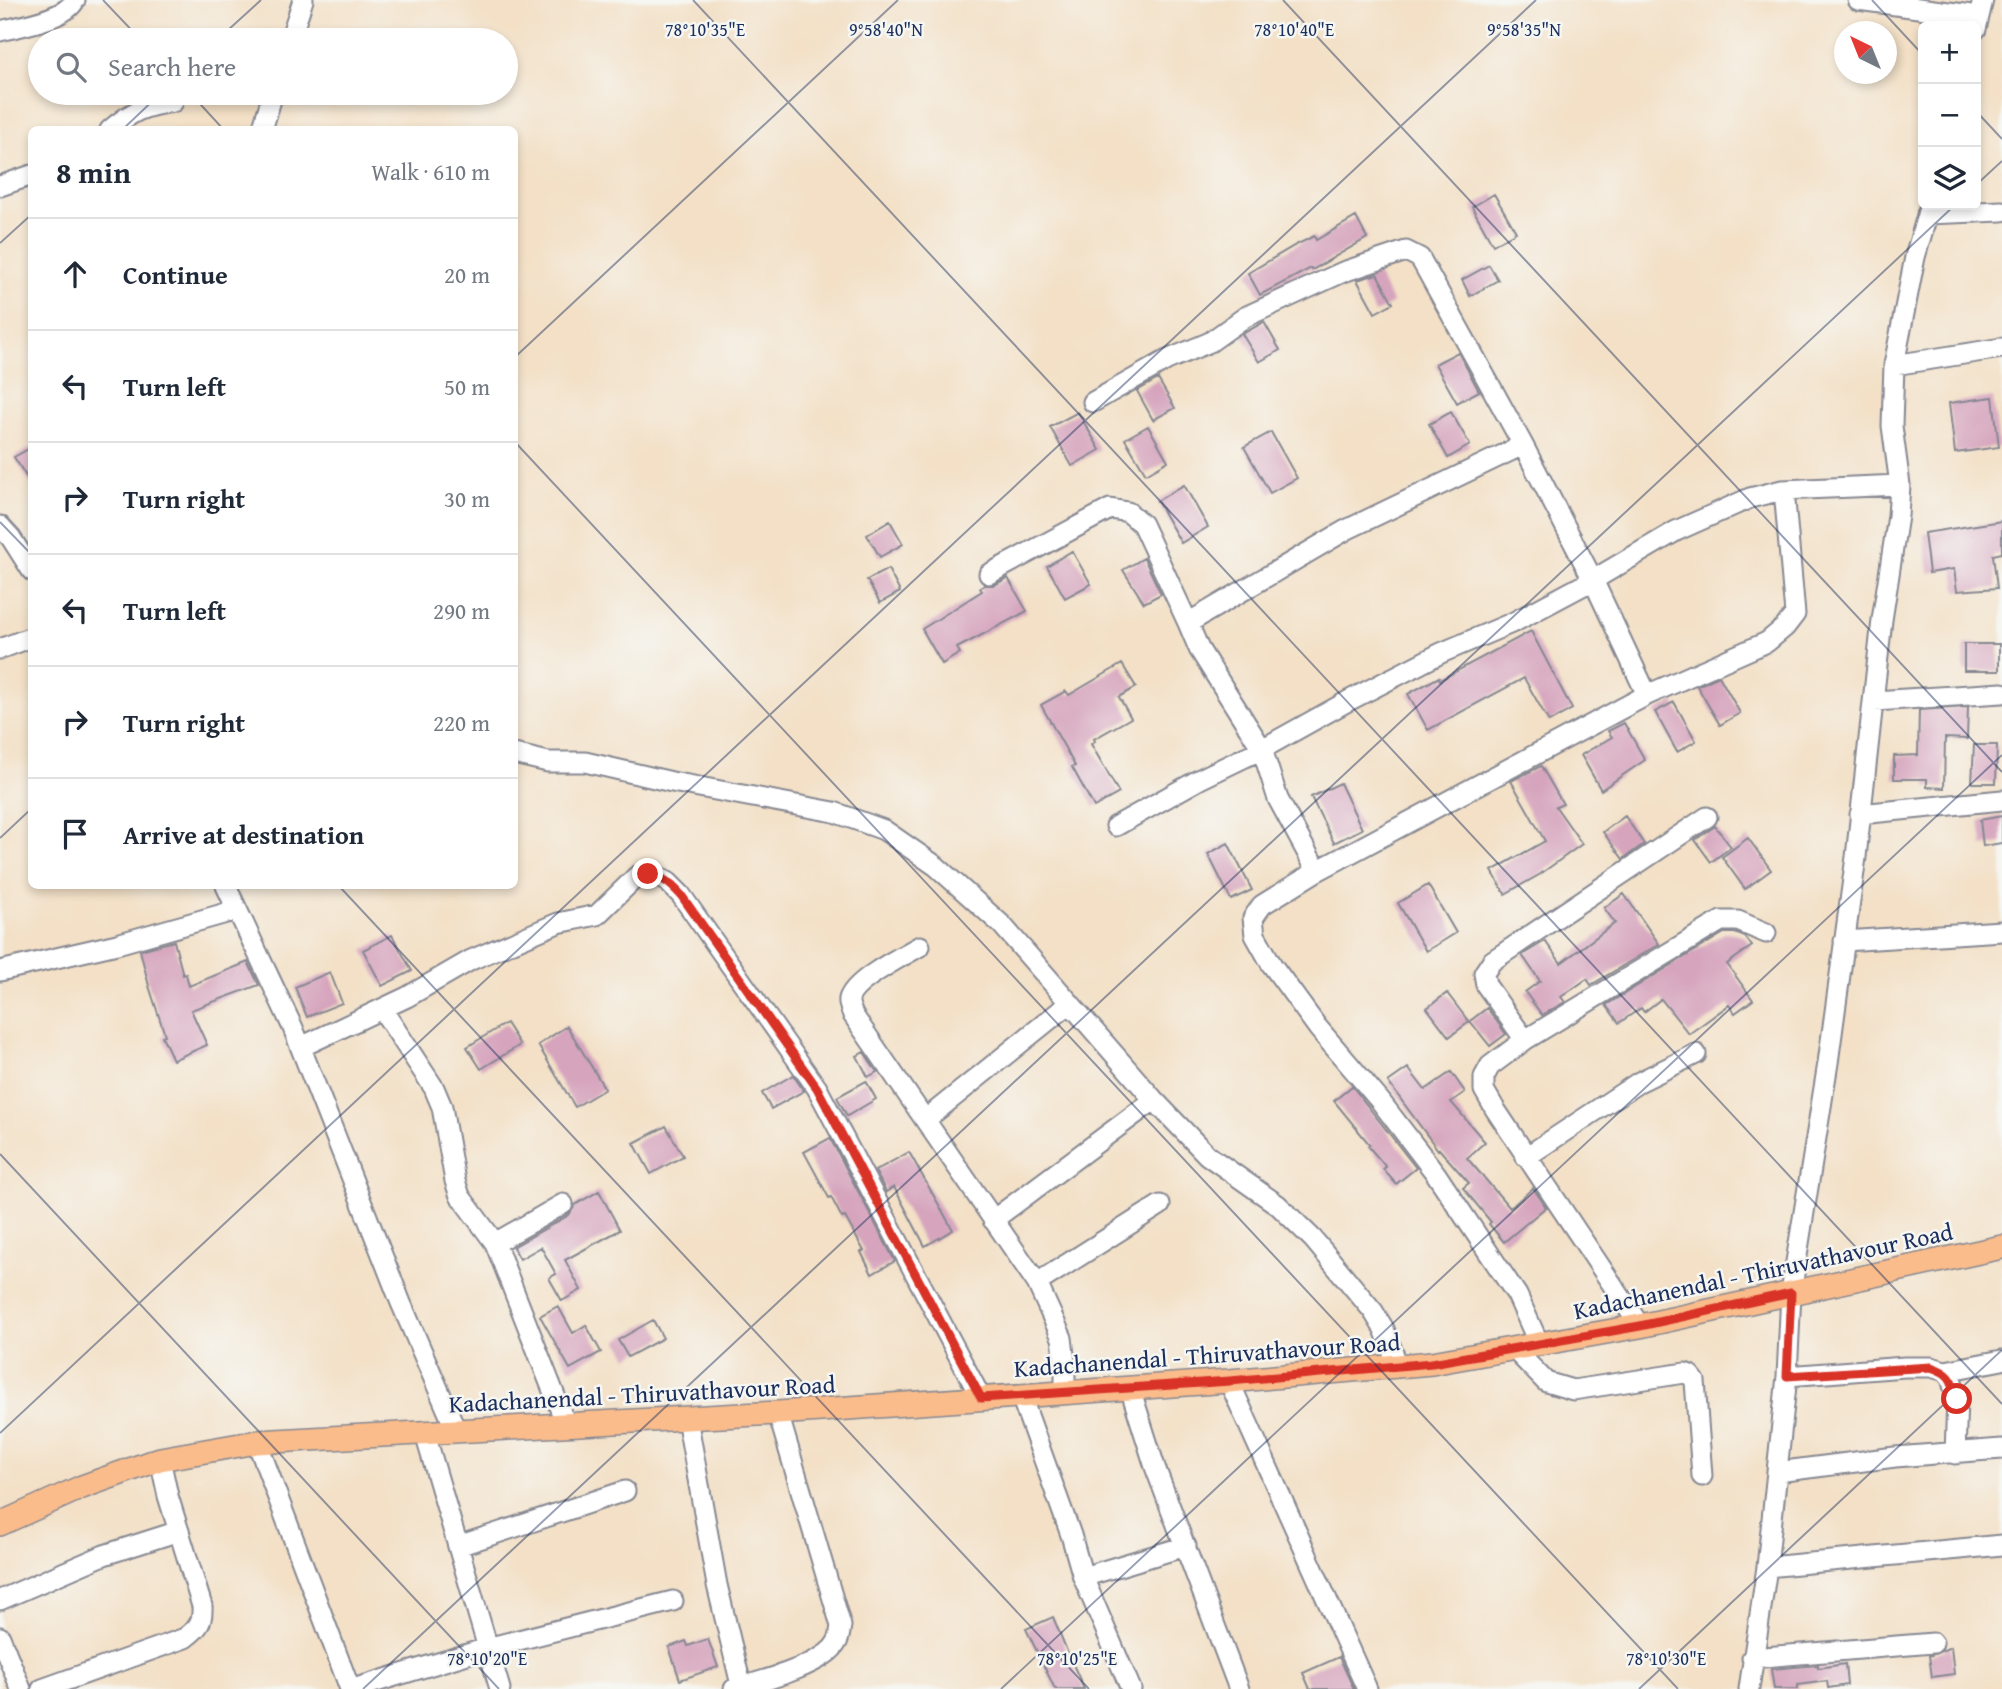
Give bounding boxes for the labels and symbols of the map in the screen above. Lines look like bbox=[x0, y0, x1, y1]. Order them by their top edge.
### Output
text: 78°10'35"E bbox=[665, 16, 745, 43]
text: 9°58'40"N bbox=[849, 16, 923, 43]
text: 78°10'40"E bbox=[1254, 16, 1334, 43]
text: 9°58'35"N bbox=[1487, 16, 1561, 43]
north arrow bbox=[1834, 21, 1897, 84]
route end bbox=[632, 858, 663, 889]
street label: Kadachanendal - Thiruvathavour Road bbox=[1570, 1214, 1956, 1328]
street label: Kadachanendal - Thiruvathavour Road bbox=[1013, 1324, 1401, 1386]
street label: Kadachanendal - Thiruvathavour Road bbox=[448, 1366, 836, 1422]
route start bbox=[1941, 1383, 1972, 1414]
text: 78°10'20"E bbox=[447, 1645, 527, 1672]
text: 78°10'25"E bbox=[1037, 1645, 1117, 1672]
text: 78°10'30"E bbox=[1626, 1645, 1706, 1672]

